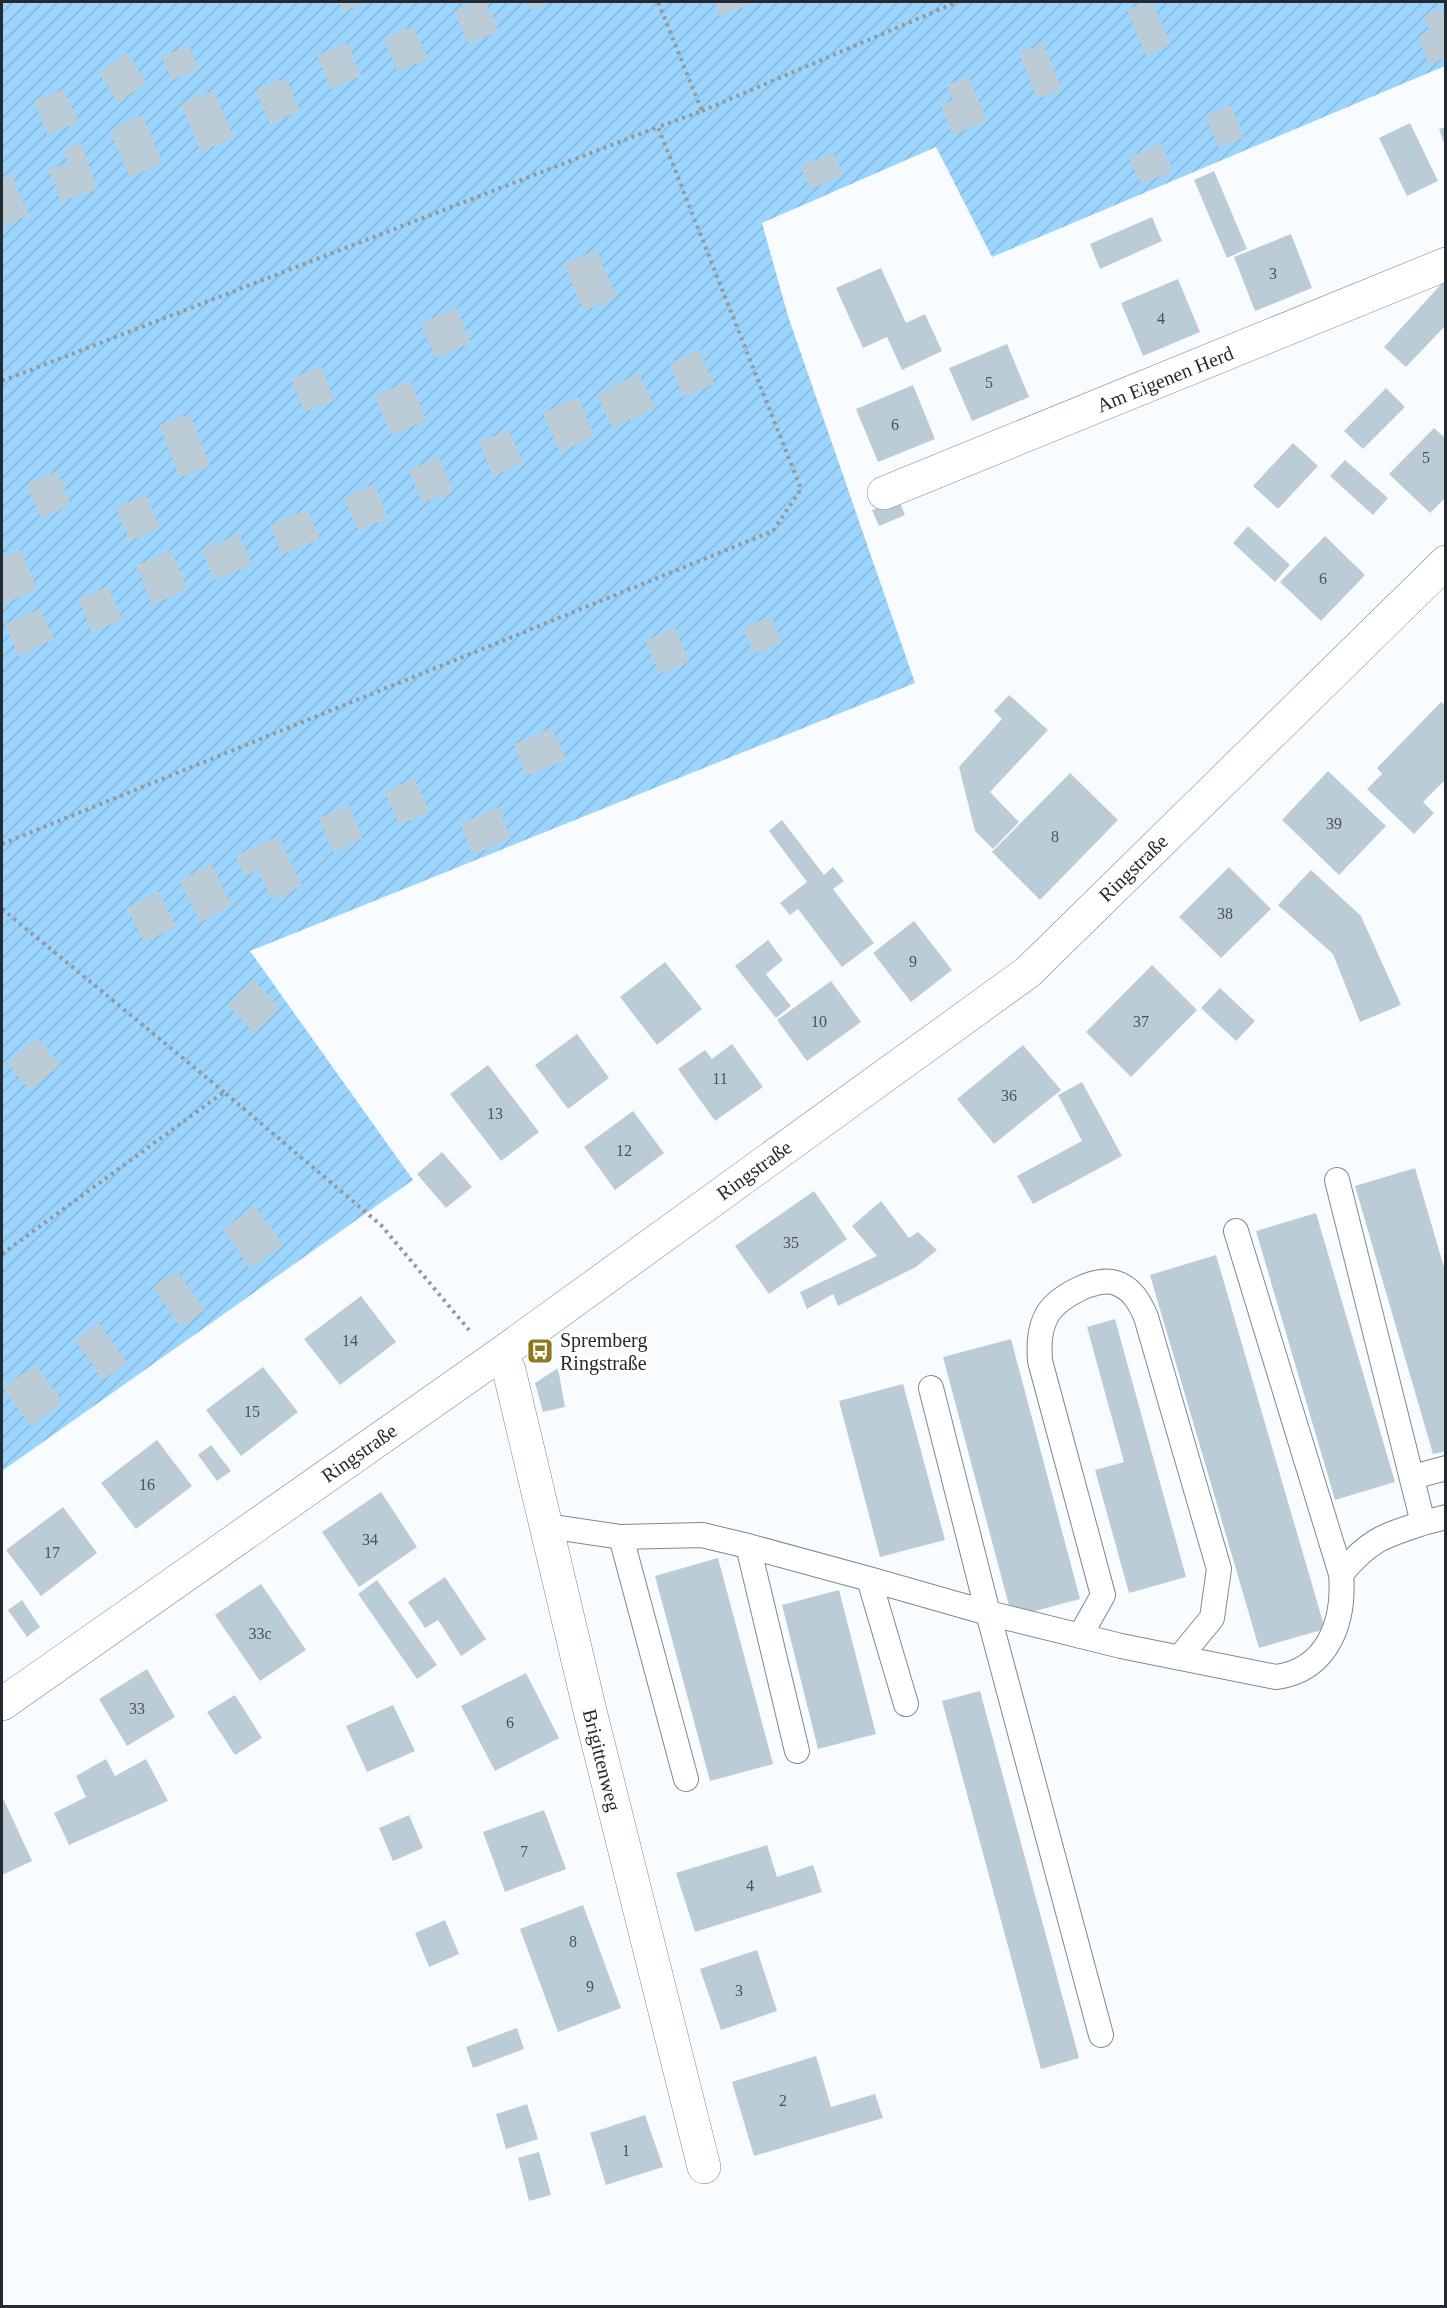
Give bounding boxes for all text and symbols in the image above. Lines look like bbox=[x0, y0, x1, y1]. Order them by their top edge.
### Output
house number: 3 bbox=[1269, 265, 1277, 282]
house number: 4 bbox=[1157, 310, 1165, 327]
street label: Am Eigenen Herd bbox=[1093, 342, 1237, 417]
house number: 5 bbox=[985, 374, 993, 391]
house number: 6 bbox=[891, 416, 899, 433]
house number: 5 bbox=[1422, 449, 1430, 466]
house number: 6 bbox=[1319, 570, 1327, 587]
house number: 39 bbox=[1326, 815, 1342, 832]
house number: 8 bbox=[1051, 828, 1059, 845]
street label: Ringstraße bbox=[1094, 830, 1173, 907]
house number: 38 bbox=[1217, 905, 1233, 922]
house number: 9 bbox=[909, 953, 917, 970]
house number: 10 bbox=[811, 1013, 827, 1030]
house number: 37 bbox=[1133, 1013, 1149, 1030]
house number: 11 bbox=[712, 1070, 728, 1087]
house number: 36 bbox=[1001, 1087, 1017, 1104]
house number: 13 bbox=[487, 1105, 503, 1122]
street label: Ringstraße bbox=[712, 1136, 796, 1205]
house number: 12 bbox=[616, 1142, 632, 1159]
house number: 35 bbox=[783, 1234, 799, 1251]
place label: Spremberg Ringstraße bbox=[560, 1329, 647, 1375]
house number: 14 bbox=[342, 1332, 358, 1349]
bus stop icon: Spremberg Ringstraße bbox=[525, 1336, 555, 1366]
house number: 15 bbox=[244, 1403, 260, 1420]
street label: Ringstraße bbox=[317, 1419, 401, 1488]
house number: 16 bbox=[139, 1476, 155, 1493]
house number: 34 bbox=[362, 1531, 378, 1548]
house number: 17 bbox=[44, 1544, 60, 1561]
house number: 33c bbox=[248, 1625, 272, 1642]
house number: 33 bbox=[129, 1700, 145, 1717]
street label: Brigittenweg bbox=[578, 1707, 625, 1814]
house number: 6 bbox=[506, 1714, 514, 1731]
house number: 7 bbox=[520, 1843, 528, 1860]
house number: 4 bbox=[746, 1877, 754, 1894]
house number: 8 bbox=[569, 1933, 577, 1950]
house number: 9 bbox=[586, 1978, 594, 1995]
house number: 3 bbox=[735, 1982, 743, 1999]
house number: 2 bbox=[779, 2092, 787, 2109]
house number: 1 bbox=[622, 2142, 630, 2159]

